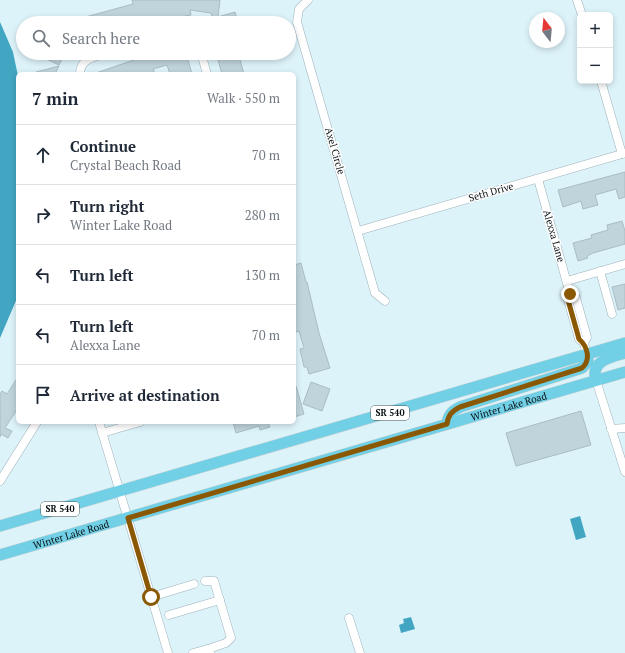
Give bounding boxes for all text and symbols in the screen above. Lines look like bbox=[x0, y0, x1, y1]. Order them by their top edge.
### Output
north arrow bbox=[529, 12, 565, 48]
map controls bbox=[577, 12, 613, 84]
button: + bbox=[577, 12, 613, 48]
search box bbox=[16, 16, 296, 60]
icon: search bbox=[30, 27, 52, 49]
text: Search here bbox=[62, 28, 140, 48]
button: − bbox=[577, 48, 613, 84]
text: 7 min bbox=[32, 87, 79, 110]
text: Walk · 550 m bbox=[207, 89, 280, 107]
street label: Axel Circle bbox=[322, 126, 348, 176]
text: Continue bbox=[70, 136, 136, 156]
icon: ahead bbox=[32, 144, 54, 166]
text: 70 m bbox=[252, 146, 280, 164]
text: Crystal Beach Road bbox=[70, 156, 181, 174]
street label: Seth Drive bbox=[467, 179, 515, 205]
text: Turn right bbox=[70, 196, 145, 216]
icon: right bbox=[32, 204, 54, 226]
text: 280 m bbox=[245, 206, 280, 224]
street label: Alexxa Lane bbox=[540, 208, 568, 264]
text: Winter Lake Road bbox=[70, 216, 172, 234]
icon: left bbox=[32, 264, 54, 286]
text: Turn left bbox=[70, 265, 134, 285]
text: 130 m bbox=[245, 266, 280, 284]
route end bbox=[561, 285, 579, 303]
text: Turn left bbox=[70, 316, 134, 336]
icon: left bbox=[32, 324, 54, 346]
text: 70 m bbox=[252, 326, 280, 344]
text: Alexxa Lane bbox=[70, 336, 140, 354]
icon: arrive bbox=[32, 384, 54, 406]
text: Arrive at destination bbox=[70, 385, 220, 405]
street label: Winter Lake Road bbox=[469, 389, 549, 423]
road number: SR 540 bbox=[371, 406, 409, 420]
road number: SR 540 bbox=[41, 502, 79, 516]
street label: Winter Lake Road bbox=[31, 517, 111, 552]
route start bbox=[142, 588, 160, 606]

